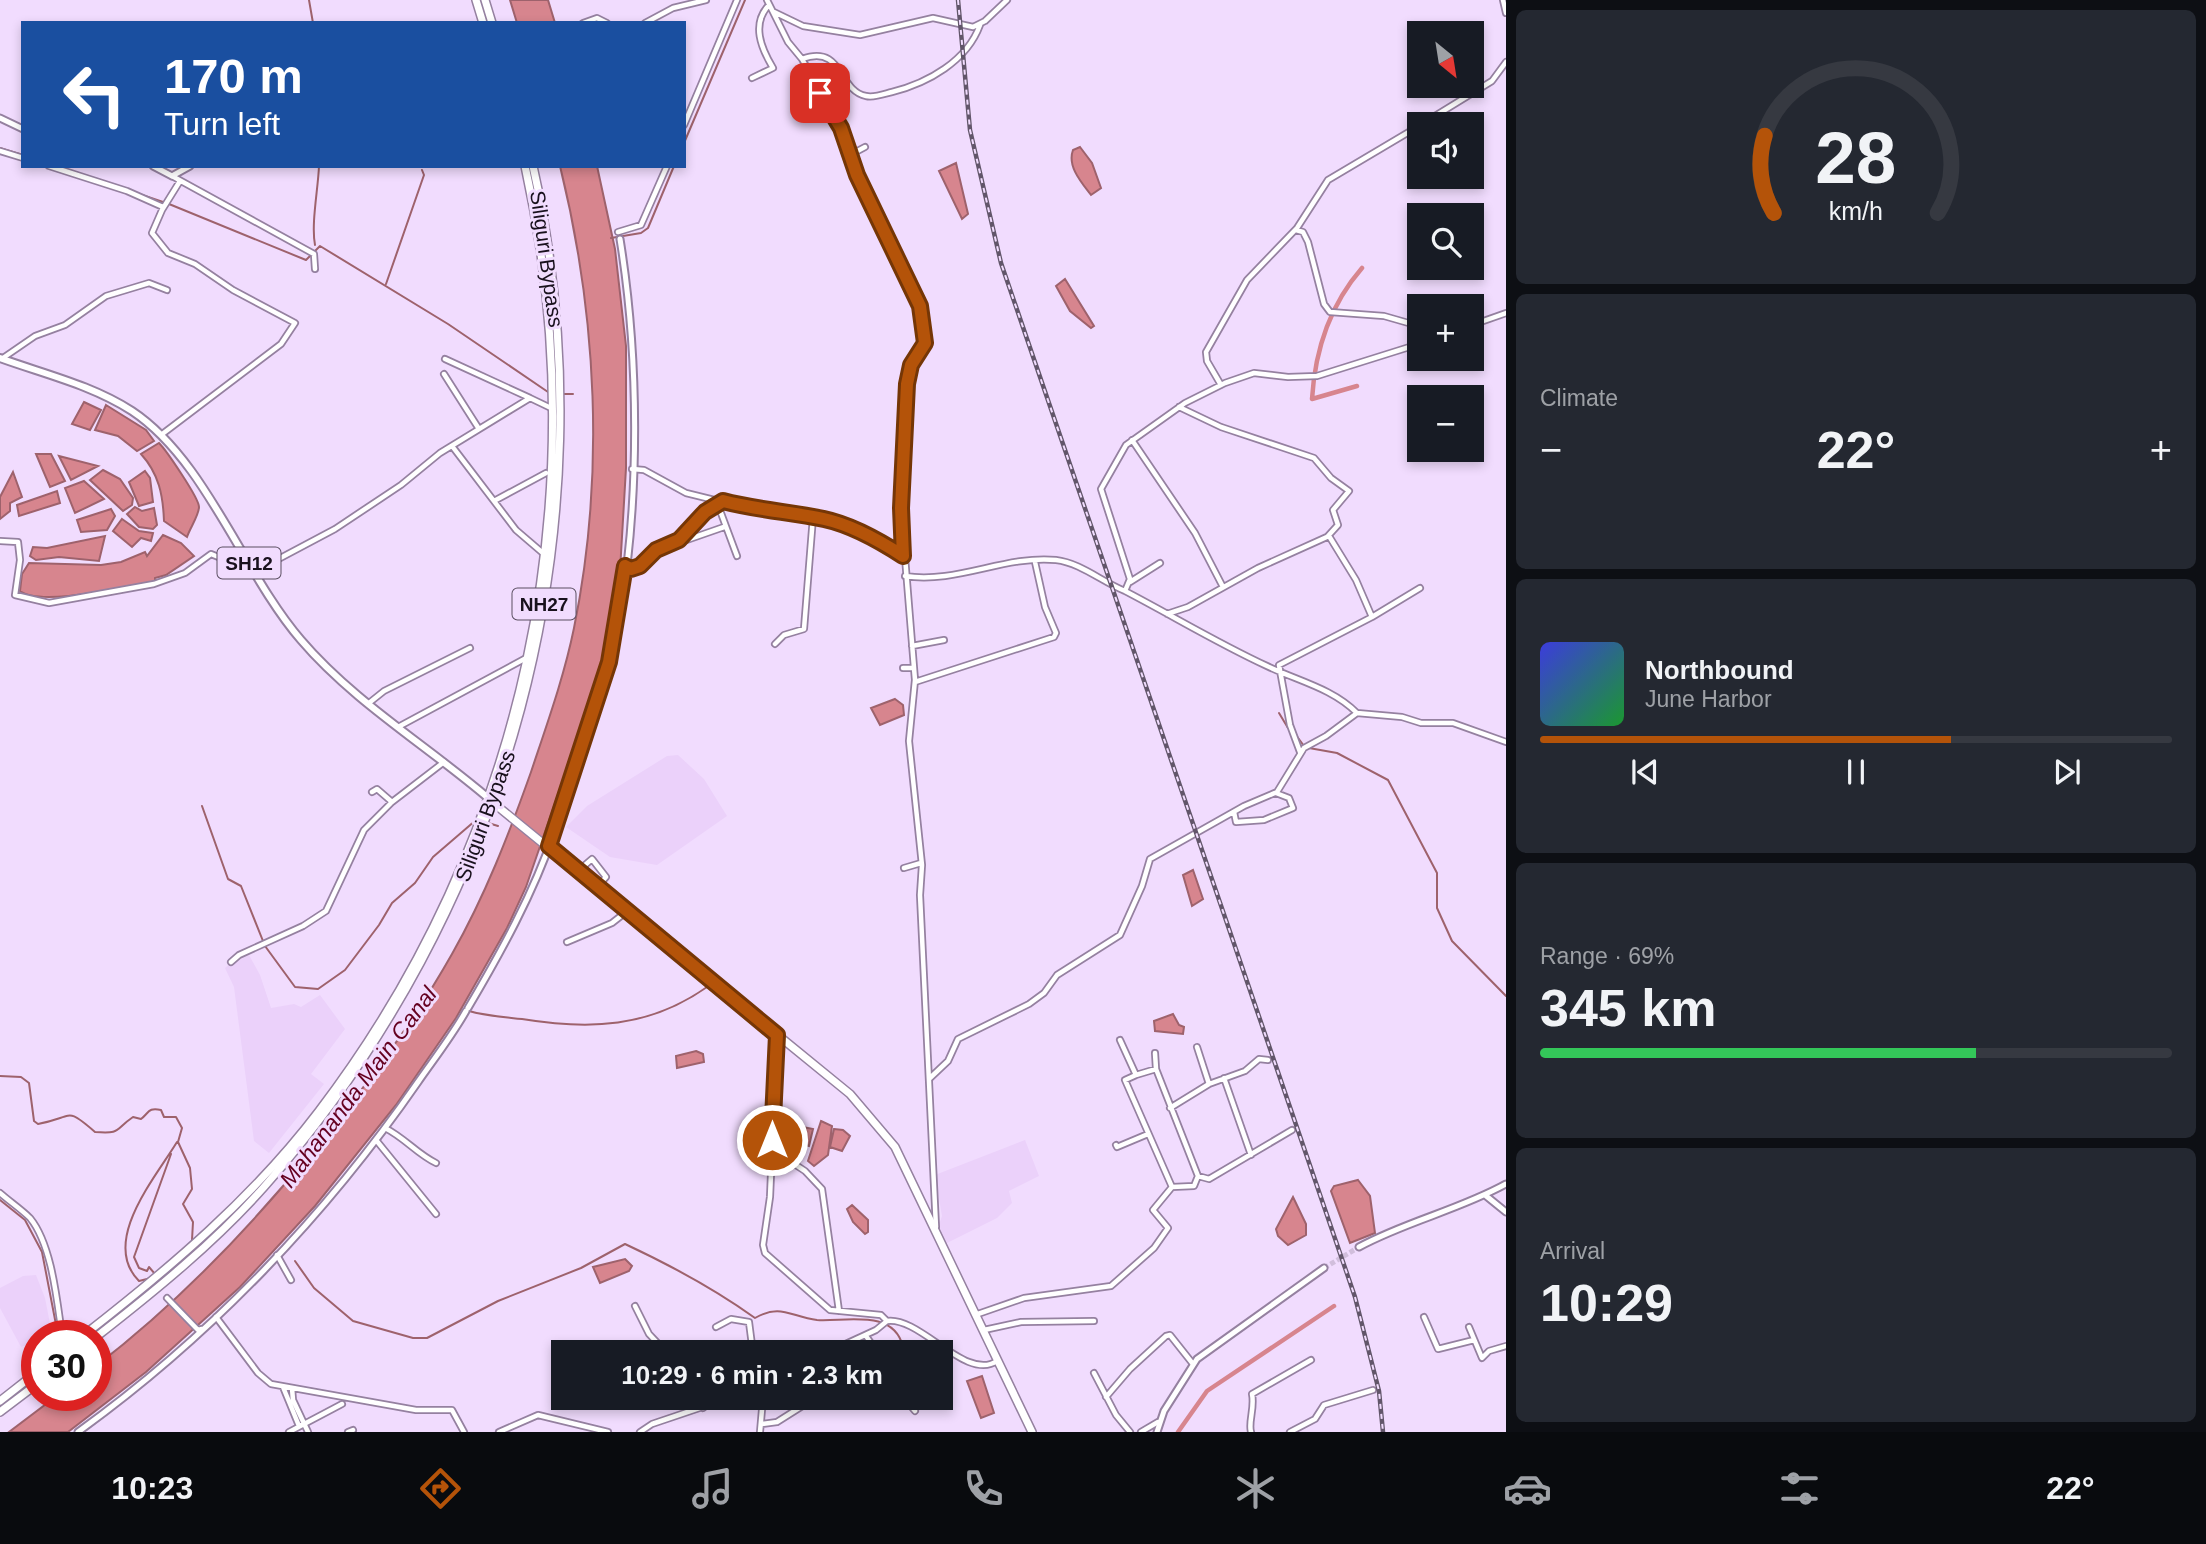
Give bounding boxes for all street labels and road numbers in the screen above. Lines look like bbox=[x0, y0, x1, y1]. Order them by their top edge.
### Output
street label: Siliguri Bypass bbox=[526, 189, 568, 329]
road number: SH12 bbox=[218, 548, 280, 578]
road number: NH27 bbox=[512, 589, 576, 620]
street label: Siliguri Bypass bbox=[451, 747, 519, 885]

